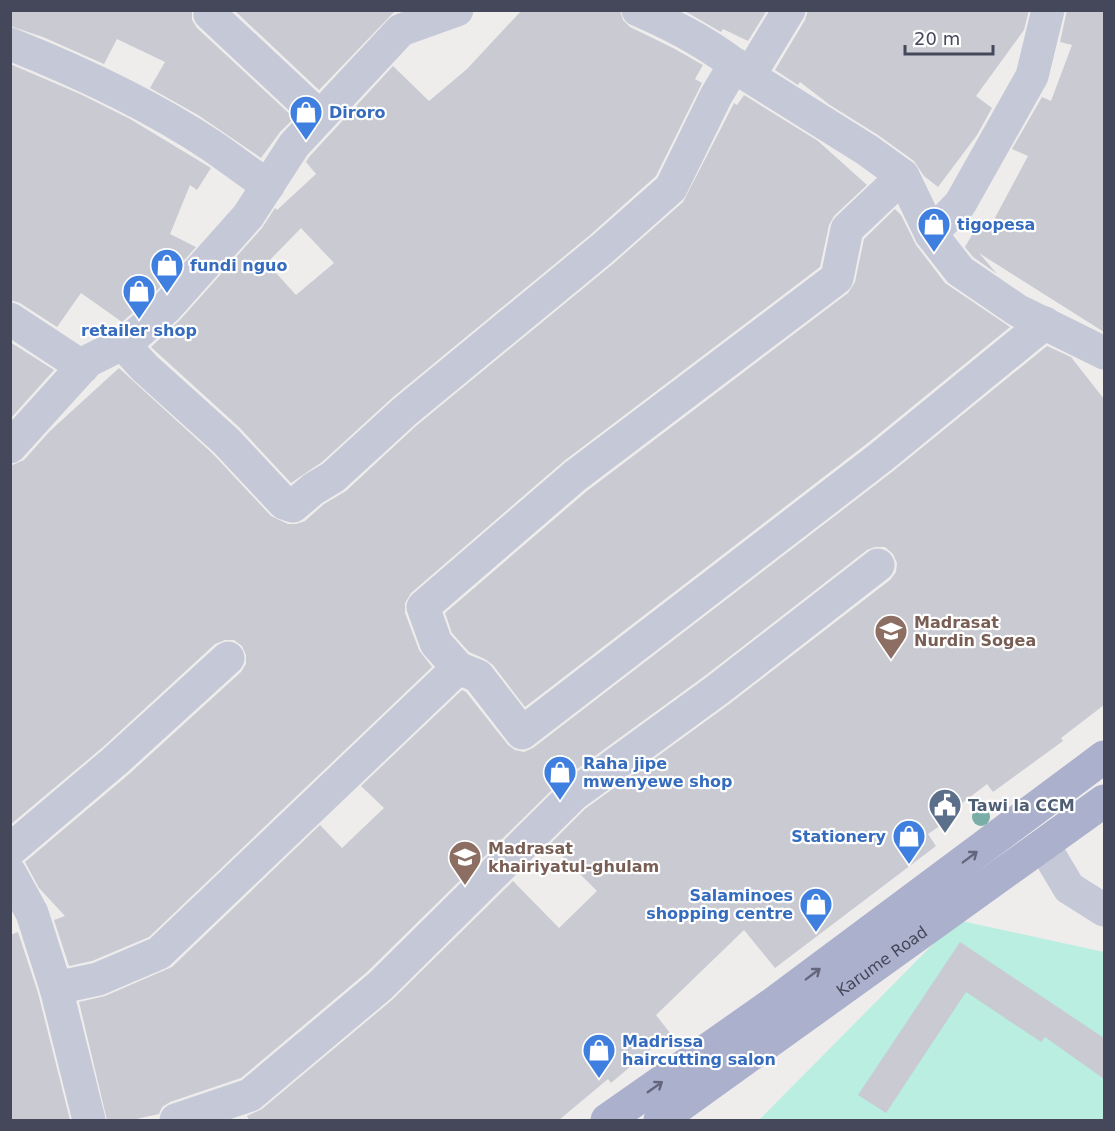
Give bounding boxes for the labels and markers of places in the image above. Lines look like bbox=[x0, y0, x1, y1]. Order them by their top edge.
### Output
shop icon: Diroro bbox=[288, 94, 324, 141]
place label: Diroro bbox=[329, 103, 386, 122]
shop icon: tigopesa bbox=[916, 206, 952, 253]
place label: tigopesa bbox=[957, 215, 1035, 234]
shop icon: fundi nguo bbox=[149, 247, 185, 294]
place label: fundi nguo bbox=[190, 256, 287, 275]
shop icon: retailer shop bbox=[121, 273, 157, 320]
place label: retailer shop bbox=[81, 321, 197, 340]
school or university icon: Madrasat Nurdin Sogea bbox=[873, 613, 909, 660]
place label: Madrasat Nurdin Sogea bbox=[914, 613, 1036, 650]
shop icon: Raha jipe mwenyewe shop bbox=[542, 754, 578, 801]
place label: Raha jipe mwenyewe shop bbox=[583, 754, 733, 791]
public building icon: Tawi la CCM bbox=[927, 787, 963, 834]
place label: Tawi la CCM bbox=[968, 796, 1075, 815]
shop icon: Stationery bbox=[891, 818, 927, 865]
place label: Stationery bbox=[791, 827, 887, 846]
school or university icon: Madrasat khairiyatul-ghulam bbox=[447, 839, 483, 886]
place label: Madrasat khairiyatul-ghulam bbox=[488, 839, 659, 876]
place label: Salaminoes shopping centre bbox=[646, 886, 793, 923]
shop icon: Salaminoes shopping centre bbox=[798, 886, 834, 933]
shop icon: Madrissa haircutting salon bbox=[581, 1032, 617, 1079]
place label: Madrissa haircutting salon bbox=[622, 1032, 776, 1069]

